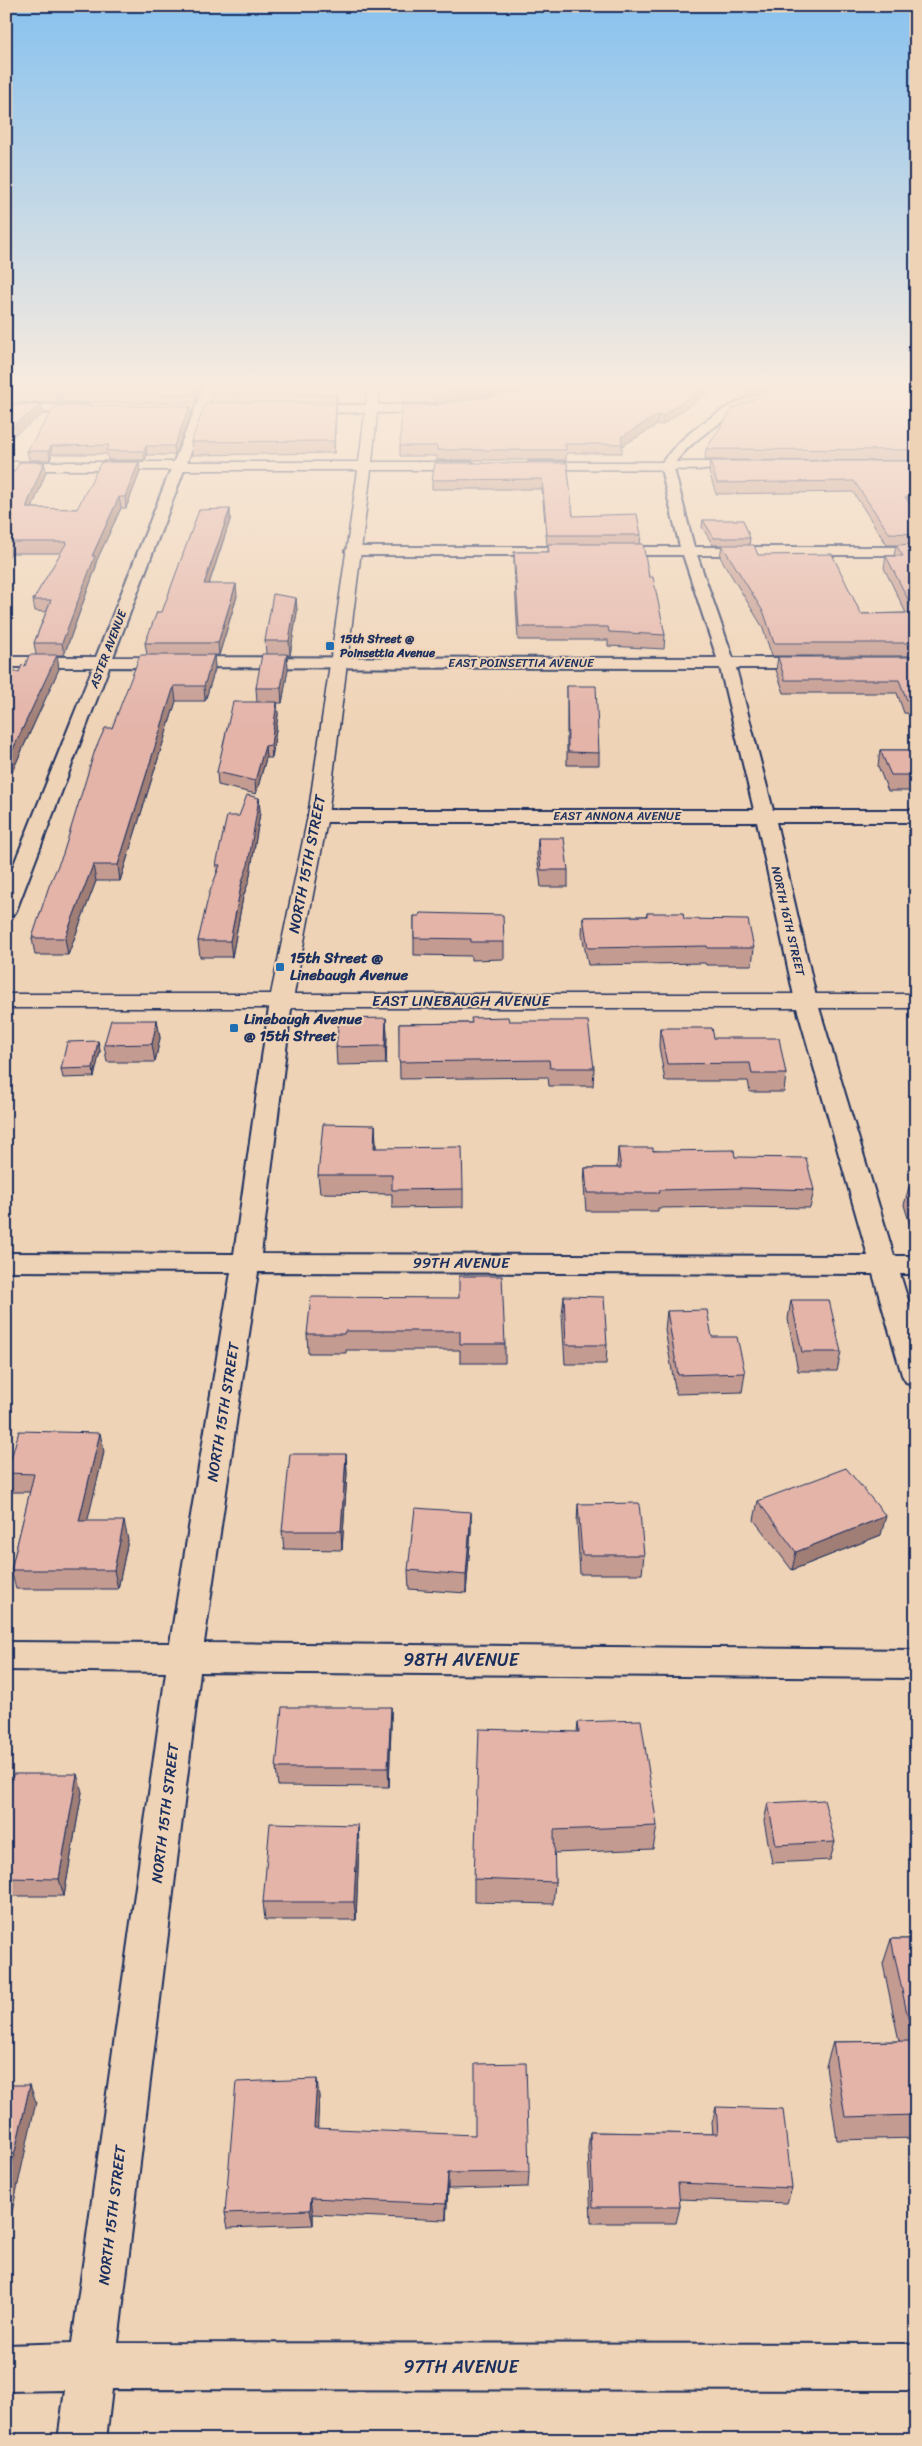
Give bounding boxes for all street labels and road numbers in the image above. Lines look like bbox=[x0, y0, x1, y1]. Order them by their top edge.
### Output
street label: ASTER AVENUE bbox=[83, 605, 134, 692]
street label: EAST POINSETTIA AVENUE bbox=[448, 652, 595, 674]
street label: NORTH 15TH STREET bbox=[281, 791, 333, 935]
street label: EAST ANNONA AVENUE bbox=[553, 805, 682, 827]
street label: NORTH 16TH STREET bbox=[765, 864, 812, 979]
street label: EAST LINEBAUGH AVENUE bbox=[372, 988, 552, 1014]
street label: 99TH AVENUE bbox=[413, 1250, 511, 1276]
street label: NORTH 15TH STREET bbox=[199, 1339, 247, 1483]
street label: 98TH AVENUE bbox=[403, 1644, 520, 1676]
street label: NORTH 15TH STREET bbox=[144, 1740, 187, 1884]
street label: NORTH 15TH STREET bbox=[91, 2142, 134, 2286]
street label: 97TH AVENUE bbox=[403, 2351, 520, 2383]

